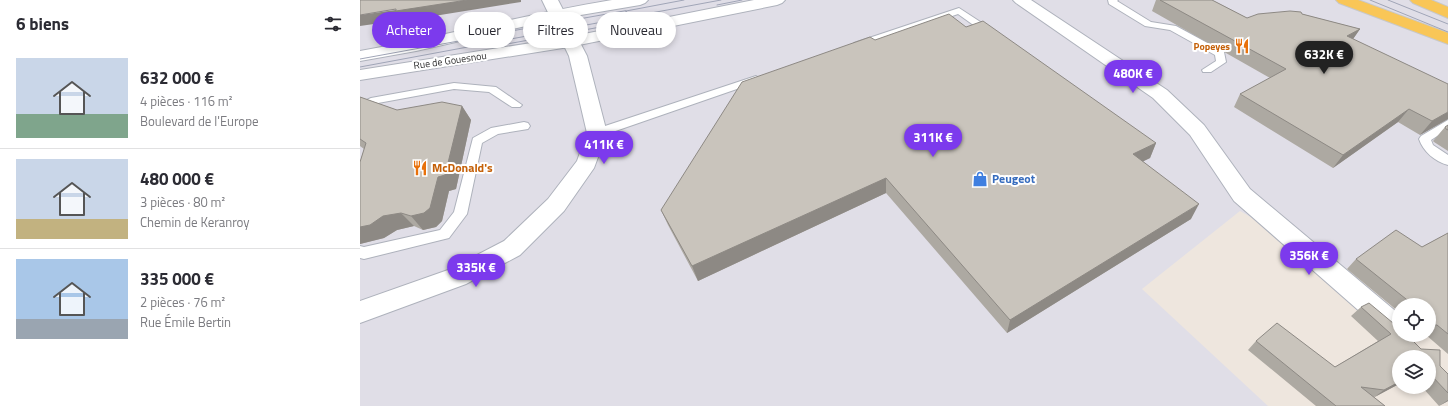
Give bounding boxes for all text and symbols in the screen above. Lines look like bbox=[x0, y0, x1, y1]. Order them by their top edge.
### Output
text: 6 biens bbox=[16, 11, 69, 37]
chip: Acheter bbox=[372, 12, 446, 48]
chip: Louer bbox=[454, 12, 515, 48]
chip: Filtres bbox=[523, 12, 588, 48]
chip: Nouveau bbox=[596, 12, 676, 48]
icon: filters bbox=[322, 13, 344, 35]
restaurant icon: Popeyes bbox=[1233, 37, 1251, 55]
place label: Popeyes bbox=[1194, 39, 1230, 54]
pin: 632K € bbox=[1291, 41, 1357, 75]
text: 632K € bbox=[1304, 44, 1344, 64]
street label: Rue de Gouesnou bbox=[413, 48, 488, 73]
pin: 480K € bbox=[1100, 60, 1166, 94]
text: 480K € bbox=[1113, 63, 1153, 83]
text: 632 000 € bbox=[140, 65, 214, 91]
icon: home bbox=[48, 74, 96, 122]
text: 4 pièces · 116 m² bbox=[140, 91, 232, 111]
text: Boulevard de l'Europe bbox=[140, 111, 259, 131]
pin: 311K € bbox=[900, 124, 966, 158]
text: 311K € bbox=[913, 127, 953, 147]
pin: 411K € bbox=[571, 131, 637, 165]
text: 411K € bbox=[584, 134, 624, 154]
place label: McDonald's bbox=[432, 158, 493, 177]
restaurant icon: McDonald's bbox=[411, 159, 429, 177]
text: 480 000 € bbox=[140, 166, 214, 192]
place label: Peugeot bbox=[992, 169, 1036, 188]
shop icon: Peugeot bbox=[971, 170, 989, 188]
icon: home bbox=[48, 175, 96, 223]
text: 3 pièces · 80 m² bbox=[140, 192, 225, 212]
text: Chemin de Keranroy bbox=[140, 212, 250, 232]
pin: 356K € bbox=[1276, 242, 1342, 276]
text: 356K € bbox=[1289, 245, 1329, 265]
pin: 335K € bbox=[443, 254, 509, 288]
text: 335K € bbox=[456, 257, 496, 277]
text: 335 000 € bbox=[140, 266, 214, 292]
icon: home bbox=[48, 275, 96, 323]
text: 2 pièces · 76 m² bbox=[140, 292, 225, 312]
map controls bbox=[1392, 298, 1436, 394]
button: locate bbox=[1392, 298, 1436, 342]
text: Rue Émile Bertin bbox=[140, 312, 231, 332]
button: layers bbox=[1392, 350, 1436, 394]

